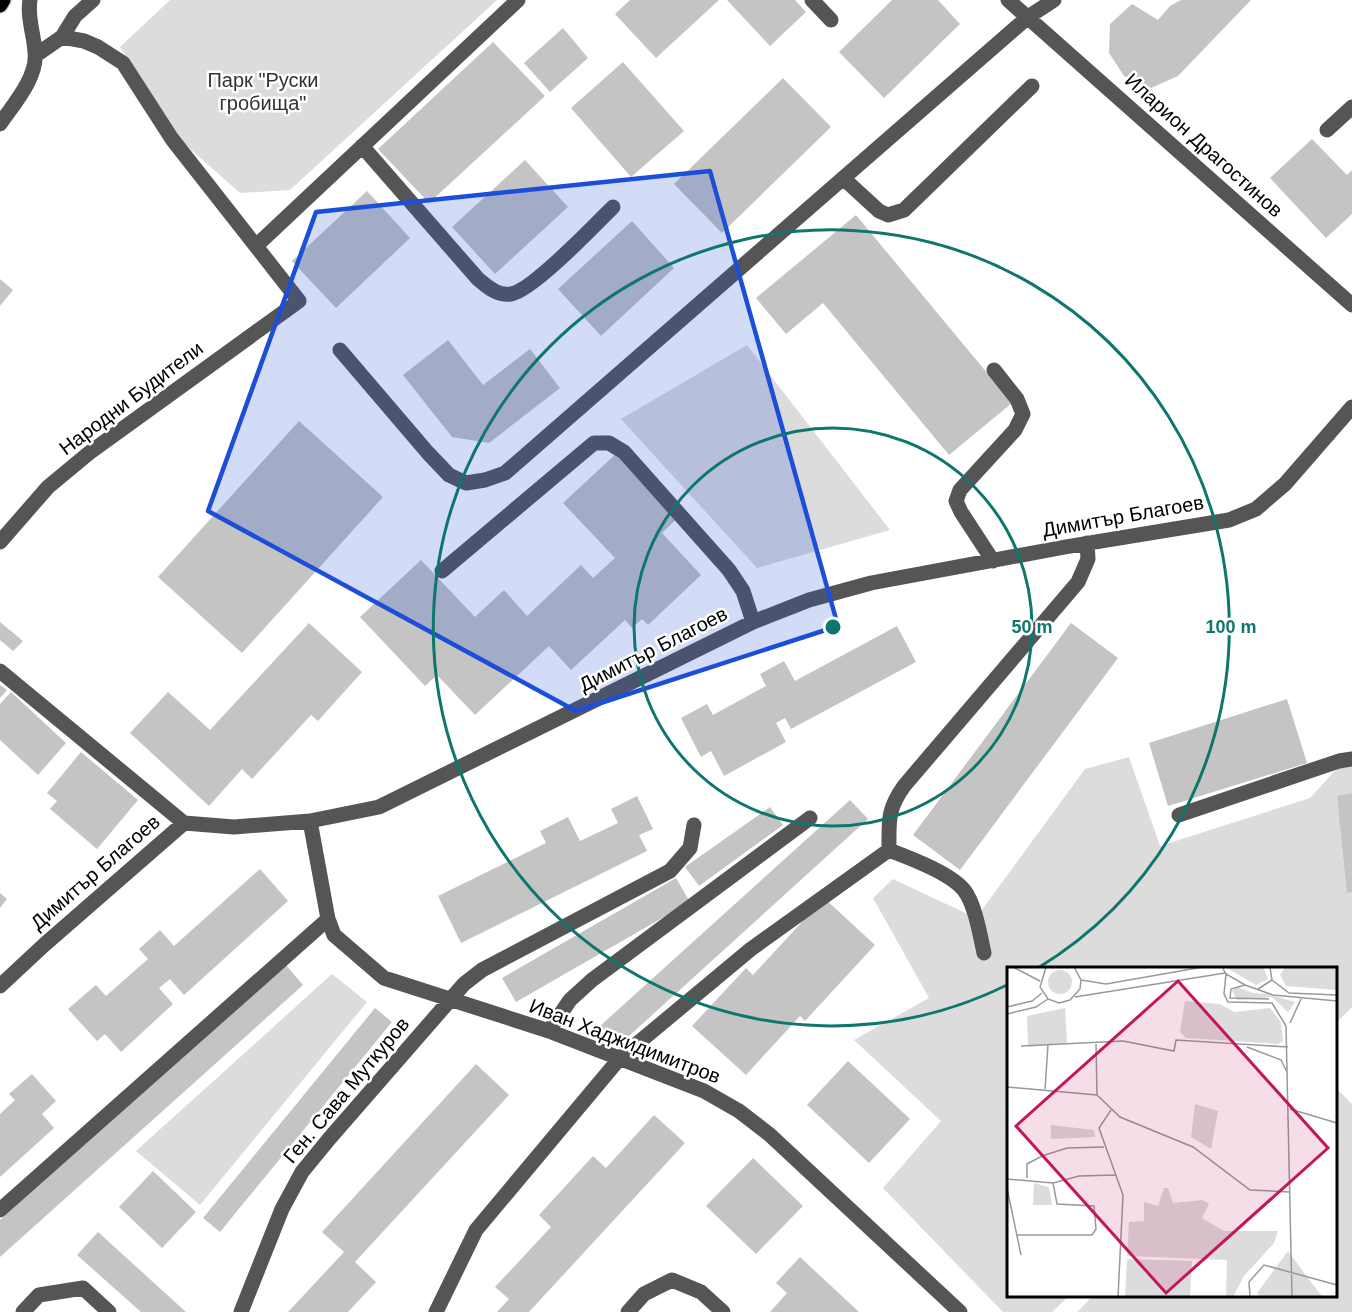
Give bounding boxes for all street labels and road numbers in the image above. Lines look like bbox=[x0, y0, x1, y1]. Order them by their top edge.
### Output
street label: Иларион Драгостинов bbox=[1121, 69, 1287, 221]
street label: Народни Будители bbox=[55, 337, 207, 459]
street label: Димитър Благоев bbox=[1041, 491, 1205, 541]
street label: Димитър Благоев bbox=[575, 602, 731, 696]
street label: Димитър Благоев bbox=[26, 810, 164, 934]
street label: Иван Хаджидимитров bbox=[526, 994, 724, 1088]
street label: Ген. Сава Муткуров bbox=[279, 1013, 413, 1167]

